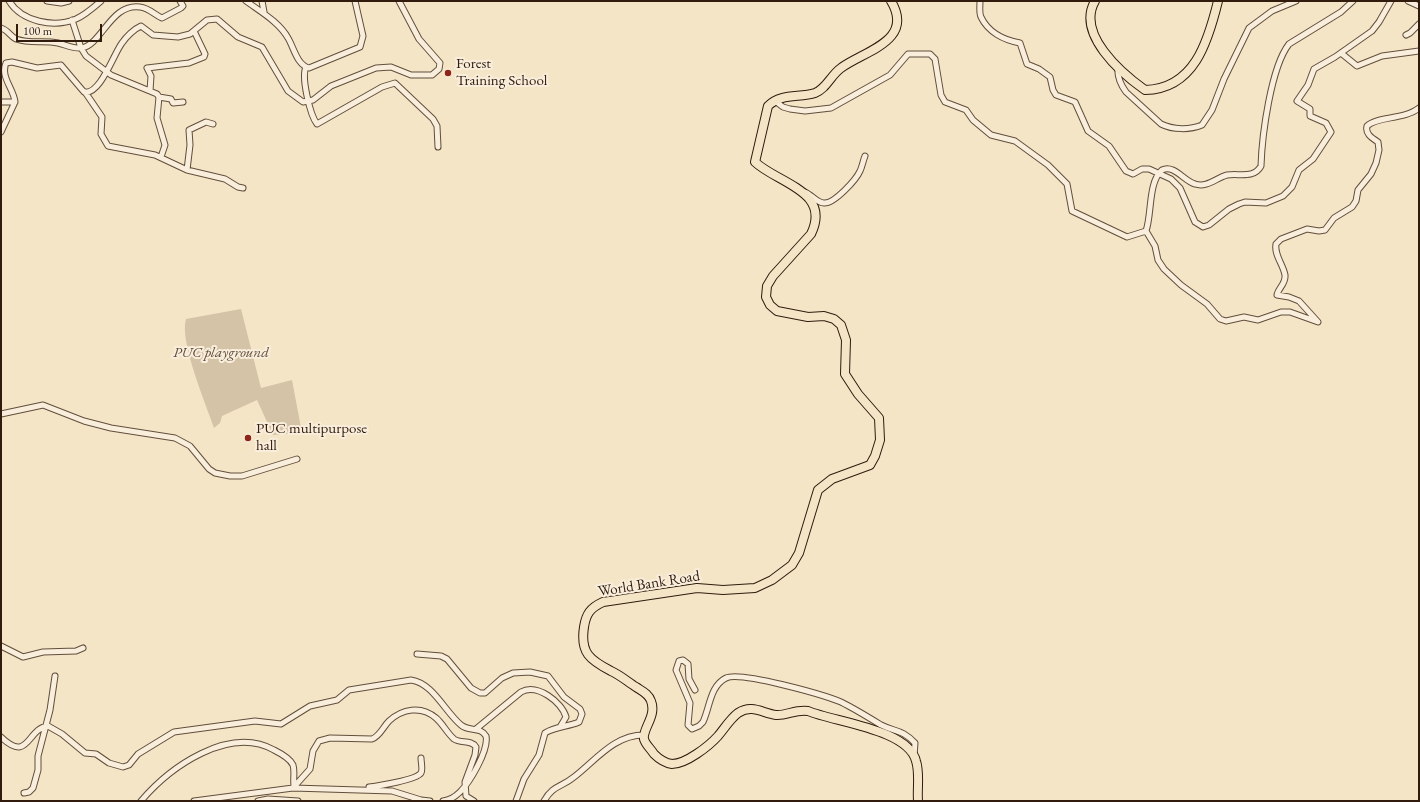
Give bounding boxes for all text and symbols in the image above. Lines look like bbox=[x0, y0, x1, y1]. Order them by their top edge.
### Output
scale bar bbox=[18, 16, 104, 42]
text: 100 m bbox=[23, 23, 52, 39]
place label: Forest Training School bbox=[456, 55, 547, 90]
marker: Forest Training School bbox=[443, 68, 453, 78]
park label: PUC playground bbox=[173, 344, 269, 362]
place label: PUC multipurpose hall bbox=[256, 420, 367, 455]
marker: PUC multipurpose hall bbox=[243, 433, 253, 443]
street label: World Bank Road bbox=[597, 567, 701, 601]

